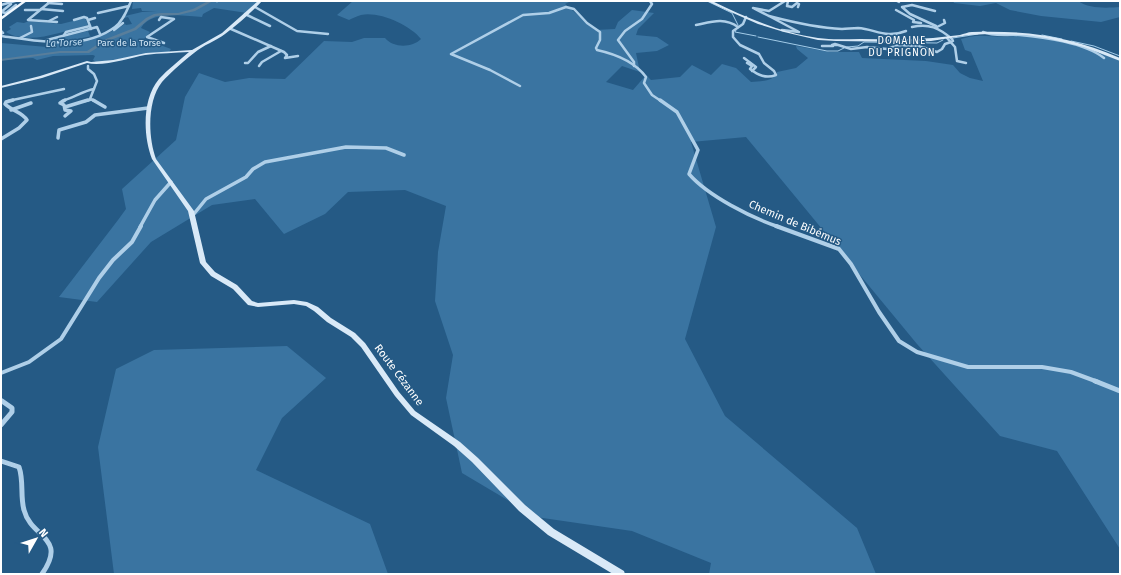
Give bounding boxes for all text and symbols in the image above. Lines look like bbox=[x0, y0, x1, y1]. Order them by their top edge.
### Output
district label: DOMAINE DU PRIGNON bbox=[868, 35, 936, 59]
water label: La Torse bbox=[45, 36, 83, 50]
park label: Parc de la Torse bbox=[97, 38, 161, 48]
street label: Chemin de Bibémus bbox=[747, 198, 843, 248]
street label: Route Cézanne bbox=[372, 342, 426, 408]
north arrow bbox=[16, 519, 56, 559]
text: N bbox=[36, 526, 51, 540]

